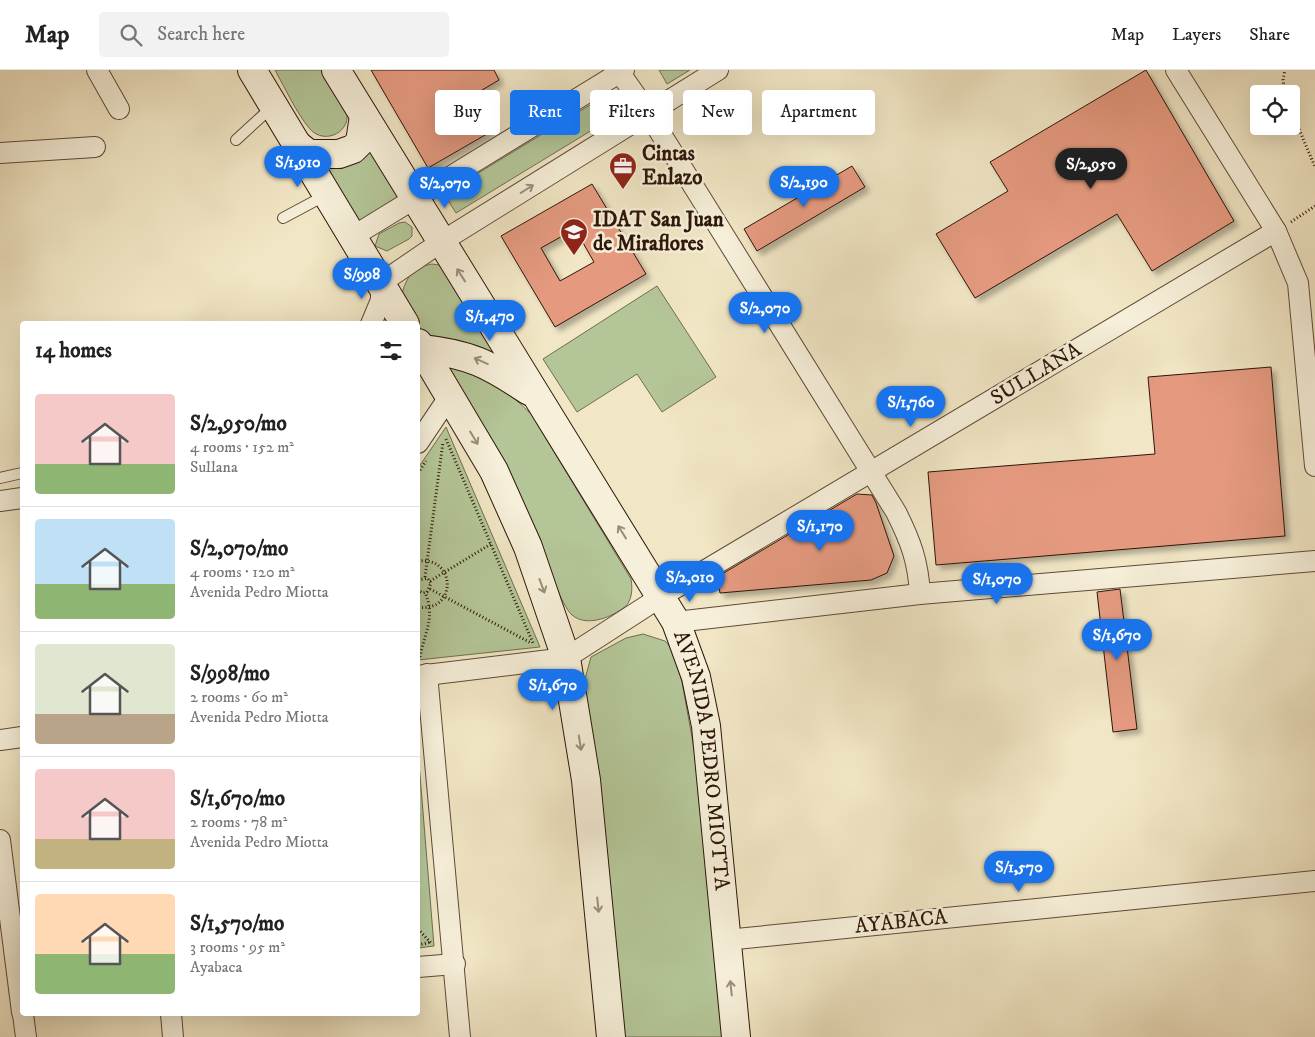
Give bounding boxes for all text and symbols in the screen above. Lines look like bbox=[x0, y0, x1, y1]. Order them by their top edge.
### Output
search box bbox=[99, 12, 449, 57]
text: Map bbox=[25, 20, 69, 50]
icon: search bbox=[117, 21, 145, 49]
text: Search here bbox=[157, 23, 245, 46]
text: Map bbox=[1111, 24, 1144, 46]
text: Layers bbox=[1172, 24, 1221, 46]
text: Share bbox=[1249, 24, 1290, 46]
map controls bbox=[1250, 85, 1300, 135]
button: locate bbox=[1250, 85, 1300, 135]
chip: Buy bbox=[435, 90, 500, 135]
chip: Rent bbox=[510, 90, 580, 135]
chip: Filters bbox=[590, 90, 673, 135]
chip: New bbox=[683, 90, 752, 135]
chip: Apartment bbox=[762, 90, 875, 135]
place label: Cintas Enlazo bbox=[642, 141, 702, 191]
pin: S/1,910 bbox=[252, 146, 344, 188]
pin: S/2,950 bbox=[1045, 148, 1137, 190]
office icon: Cintas Enlazo bbox=[608, 151, 638, 190]
text: S/1,910 bbox=[275, 152, 321, 172]
text: S/2,950 bbox=[1066, 154, 1116, 174]
pin: S/2,070 bbox=[399, 166, 491, 209]
pin: S/2,190 bbox=[758, 166, 850, 208]
text: S/2,190 bbox=[780, 172, 828, 192]
text: S/2,070 bbox=[420, 173, 470, 193]
one-way arrow bbox=[519, 183, 533, 193]
place label: IDAT San Juan de Miraflores bbox=[593, 207, 725, 257]
school or university icon: IDAT San Juan de Miraflores bbox=[559, 217, 589, 256]
pin: S/998 bbox=[327, 258, 397, 300]
text: S/998 bbox=[344, 264, 380, 284]
one-way arrow bbox=[456, 269, 466, 283]
pin: S/2,070 bbox=[719, 292, 811, 334]
text: S/2,070 bbox=[740, 298, 790, 318]
pin: S/1,470 bbox=[444, 300, 536, 342]
text: S/1,470 bbox=[466, 306, 514, 326]
street label: SULLANA bbox=[986, 336, 1087, 411]
icon: filters bbox=[377, 337, 405, 365]
text: 14 homes bbox=[35, 338, 112, 364]
one-way arrow bbox=[474, 356, 489, 366]
pin: S/1,760 bbox=[865, 386, 957, 428]
text: S/1,760 bbox=[887, 392, 935, 412]
text: S/2,950/mo bbox=[190, 411, 287, 437]
icon: home bbox=[75, 414, 135, 474]
one-way arrow bbox=[470, 431, 480, 445]
text: 4 rooms · 152 m² bbox=[190, 437, 294, 457]
text: Sullana bbox=[190, 457, 238, 477]
pin: S/1,170 bbox=[774, 510, 866, 552]
text: S/1,170 bbox=[797, 516, 843, 536]
one-way arrow bbox=[616, 525, 626, 539]
text: S/2,070/mo bbox=[190, 536, 288, 562]
icon: home bbox=[75, 539, 135, 599]
pin: S/2,010 bbox=[644, 560, 736, 603]
text: 4 rooms · 120 m² bbox=[190, 562, 295, 582]
pin: S/1,070 bbox=[951, 562, 1043, 605]
text: S/2,010 bbox=[666, 567, 714, 587]
text: S/1,070 bbox=[973, 569, 1021, 589]
one-way arrow bbox=[538, 577, 547, 593]
text: Avenida Pedro Miotta bbox=[190, 582, 329, 602]
pin: S/1,670 bbox=[1071, 618, 1163, 661]
text: S/1,670 bbox=[1093, 625, 1141, 645]
street label: AVENIDA PEDRO MIOTTA bbox=[667, 627, 735, 892]
text: S/998/mo bbox=[190, 661, 270, 687]
icon: home bbox=[75, 664, 135, 724]
pin: S/1,670 bbox=[507, 668, 599, 711]
text: S/1,670 bbox=[529, 675, 577, 695]
text: 2 rooms · 60 m² bbox=[190, 687, 288, 707]
text: Avenida Pedro Miotta bbox=[190, 707, 329, 727]
one-way arrow bbox=[575, 735, 585, 751]
text: S/1,670/mo bbox=[190, 786, 285, 812]
icon: home bbox=[75, 789, 135, 849]
text: 2 rooms · 78 m² bbox=[190, 812, 287, 832]
text: Avenida Pedro Miotta bbox=[190, 832, 329, 852]
pin: S/1,570 bbox=[973, 850, 1065, 893]
text: S/1,570 bbox=[995, 857, 1043, 877]
one-way arrow bbox=[593, 896, 603, 912]
street label: AYABACA bbox=[853, 904, 949, 940]
text: S/1,570/mo bbox=[190, 911, 284, 937]
icon: home bbox=[75, 914, 135, 974]
text: 3 rooms · 95 m² bbox=[190, 937, 285, 957]
text: Ayabaca bbox=[190, 957, 242, 977]
one-way arrow bbox=[726, 981, 736, 997]

